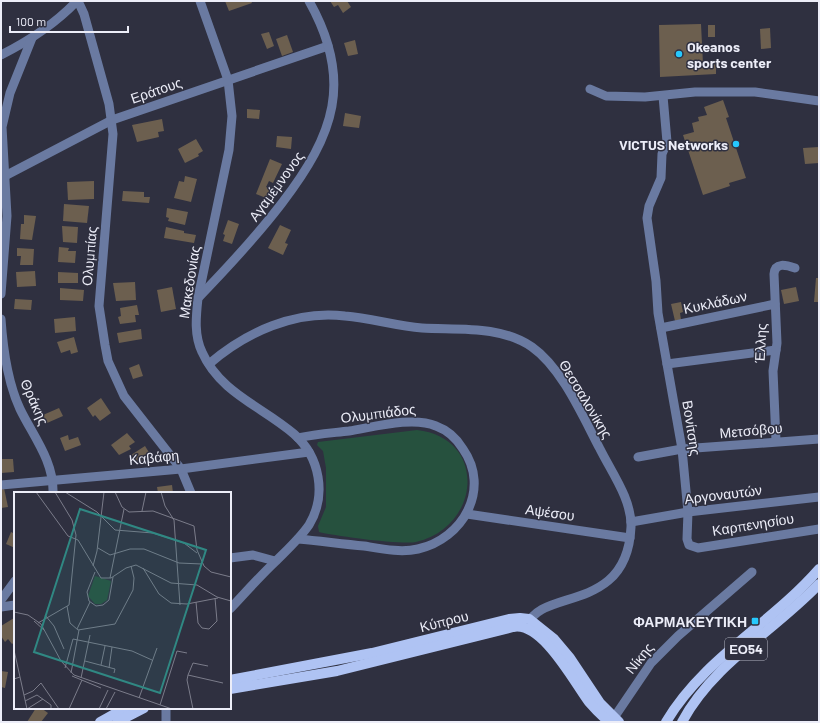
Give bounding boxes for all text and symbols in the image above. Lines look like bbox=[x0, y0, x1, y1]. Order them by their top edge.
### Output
scale bar bbox=[10, 8, 128, 34]
text: 100 m bbox=[16, 14, 46, 28]
place label: Okeanos sports center bbox=[687, 38, 772, 71]
marker: Okeanos sports center bbox=[674, 49, 684, 59]
street label: Εράτους bbox=[128, 73, 184, 107]
place label: VICTUS Networks bbox=[619, 136, 728, 153]
marker: VICTUS Networks bbox=[731, 139, 741, 149]
street label: Αγαμέμνονος bbox=[245, 148, 307, 224]
street label: Ολυμπίας bbox=[78, 225, 100, 287]
street label: Μακεδονίας bbox=[175, 244, 203, 320]
street label: Κυκλάδων bbox=[682, 287, 748, 317]
street label: Έλλης bbox=[750, 323, 770, 364]
street label: Θεσσαλονίκης bbox=[556, 357, 616, 442]
street label: Θράκης bbox=[17, 376, 53, 428]
street label: Βονίτσης bbox=[679, 399, 705, 457]
street label: Ολυμπιάδος bbox=[340, 400, 417, 426]
street label: Μετσόβου bbox=[719, 419, 783, 441]
street label: Καβάφη bbox=[128, 446, 180, 468]
street label: Αργοναυτών bbox=[683, 481, 763, 507]
inset map bbox=[14, 492, 231, 709]
street label: Αψέσου bbox=[524, 500, 576, 524]
street label: Καρπενησίου bbox=[711, 509, 795, 539]
street label: Κύπρου bbox=[418, 607, 470, 635]
place label: ΦΑΡΜΑΚΕΥΤΙΚΗ bbox=[633, 613, 747, 630]
marker: ΦΑΡΜΑΚΕΥΤΙΚΗ bbox=[750, 616, 760, 626]
road number: ΕΟ54 bbox=[725, 638, 767, 660]
street label: Νίκης bbox=[621, 639, 657, 677]

